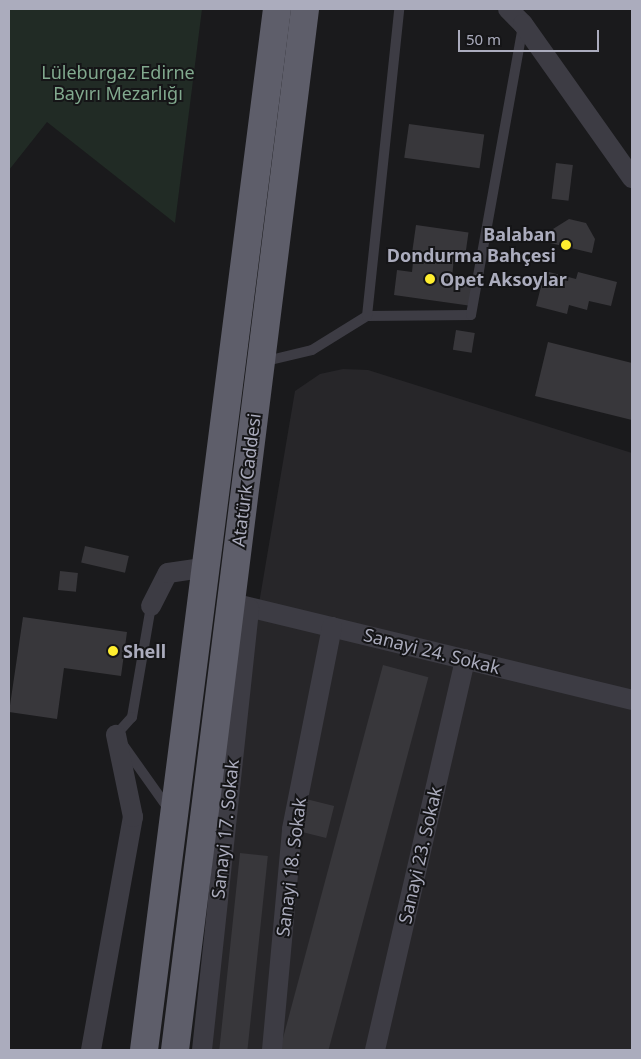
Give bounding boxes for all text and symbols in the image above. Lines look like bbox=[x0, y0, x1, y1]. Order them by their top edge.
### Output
scale bar bbox=[461, 20, 602, 52]
text: 50 m bbox=[466, 29, 501, 49]
park label: Lüleburgaz Edirne Bayırı Mezarlığı bbox=[41, 62, 195, 104]
place label: Balaban Dondurma Bahçesi bbox=[387, 224, 556, 266]
marker: Balaban Dondurma Bahçesi bbox=[560, 239, 572, 251]
place label: Opet Aksoylar bbox=[440, 268, 567, 290]
marker: Opet Aksoylar bbox=[424, 273, 436, 285]
street label: Atatürk Caddesi bbox=[227, 412, 265, 548]
street label: Sanayi 24. Sokak bbox=[362, 624, 502, 678]
place label: Shell bbox=[123, 640, 166, 662]
marker: Shell bbox=[107, 645, 119, 657]
street label: Sanayi 17. Sokak bbox=[207, 758, 243, 900]
street label: Sanayi 23. Sokak bbox=[394, 784, 446, 926]
street label: Sanayi 18. Sokak bbox=[272, 796, 310, 938]

